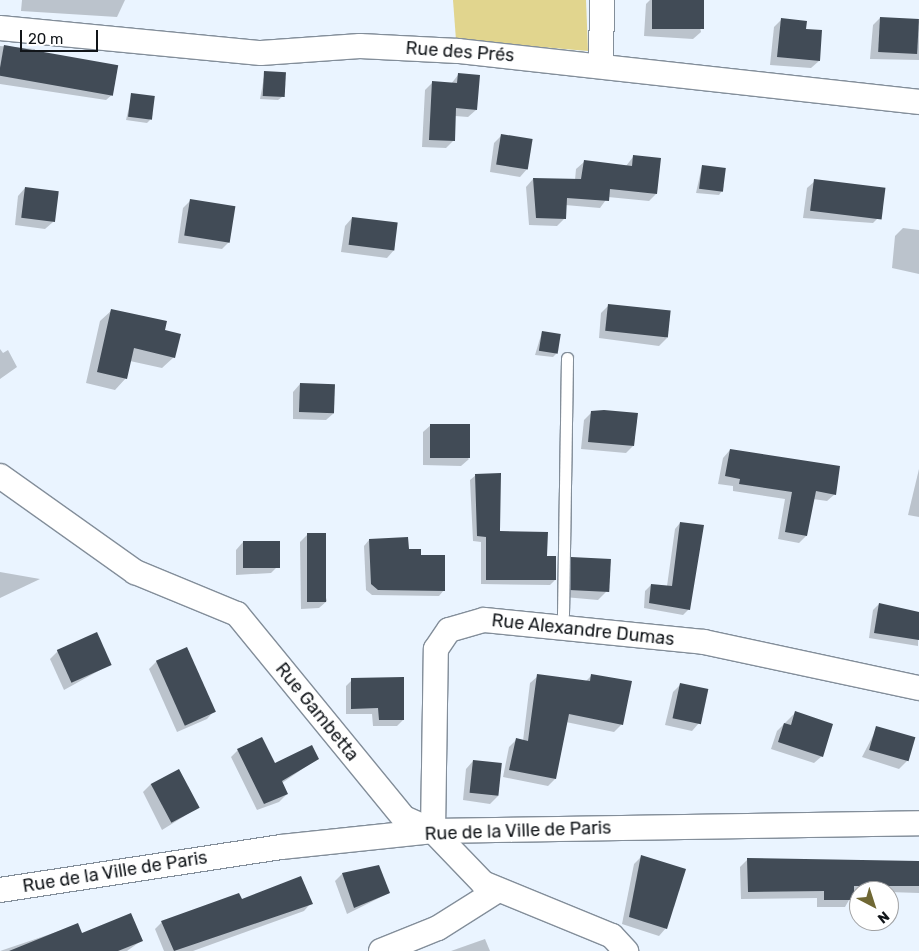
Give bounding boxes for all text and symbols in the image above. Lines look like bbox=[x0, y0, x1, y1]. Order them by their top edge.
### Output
scale bar bbox=[22, 20, 100, 52]
text: 20 m bbox=[28, 30, 63, 48]
street label: Rue des Prés bbox=[405, 37, 515, 67]
street label: Rue Alexandre Dumas bbox=[490, 610, 676, 650]
street label: Rue Gambetta bbox=[271, 659, 363, 765]
street label: Rue de la Ville de Paris bbox=[424, 817, 612, 845]
street label: Rue de la Ville de Paris bbox=[21, 847, 209, 897]
north arrow bbox=[849, 881, 899, 931]
text: N bbox=[874, 907, 893, 927]

